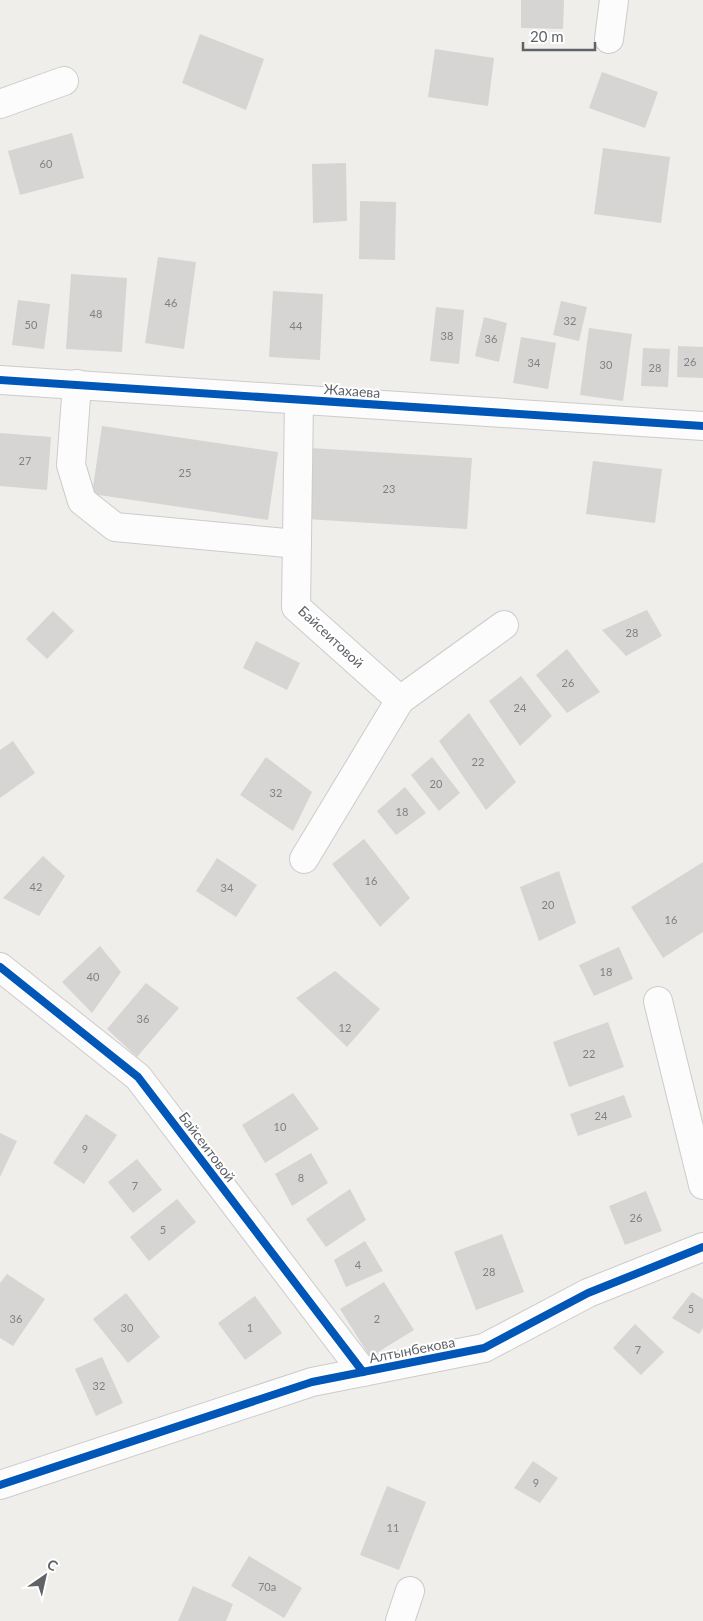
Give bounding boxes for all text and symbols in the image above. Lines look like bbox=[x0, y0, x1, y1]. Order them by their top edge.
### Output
scale bar bbox=[523, 20, 596, 52]
text: 20 m bbox=[530, 27, 564, 45]
house number: 60 bbox=[40, 157, 53, 170]
house number: 46 bbox=[165, 296, 177, 309]
house number: 48 bbox=[90, 307, 102, 320]
house number: 32 bbox=[564, 314, 576, 327]
house number: 50 bbox=[25, 318, 38, 331]
house number: 44 bbox=[290, 319, 303, 332]
house number: 38 bbox=[441, 329, 453, 342]
house number: 36 bbox=[485, 332, 497, 345]
house number: 26 bbox=[684, 355, 696, 368]
house number: 34 bbox=[528, 356, 541, 369]
house number: 30 bbox=[600, 358, 613, 371]
house number: 28 bbox=[649, 361, 661, 374]
street label: Жахаева bbox=[323, 380, 381, 401]
house number: 27 bbox=[19, 454, 31, 467]
house number: 25 bbox=[179, 466, 191, 479]
house number: 23 bbox=[383, 482, 395, 495]
street label: Байсеитовой bbox=[295, 602, 368, 671]
house number: 28 bbox=[626, 626, 638, 639]
house number: 26 bbox=[562, 676, 574, 689]
house number: 24 bbox=[514, 701, 527, 714]
house number: 22 bbox=[472, 755, 484, 768]
house number: 20 bbox=[430, 777, 443, 790]
house number: 32 bbox=[270, 786, 282, 799]
house number: 18 bbox=[396, 805, 408, 818]
house number: 16 bbox=[365, 874, 377, 887]
house number: 42 bbox=[30, 880, 42, 893]
house number: 34 bbox=[221, 881, 234, 894]
house number: 20 bbox=[542, 898, 555, 911]
house number: 16 bbox=[665, 913, 677, 926]
house number: 18 bbox=[600, 965, 612, 978]
house number: 40 bbox=[87, 970, 100, 983]
house number: 36 bbox=[137, 1012, 149, 1025]
house number: 12 bbox=[339, 1021, 351, 1034]
house number: 22 bbox=[583, 1047, 595, 1060]
street label: Байсеитовой bbox=[176, 1108, 239, 1185]
house number: 24 bbox=[595, 1109, 608, 1122]
house number: 10 bbox=[274, 1120, 287, 1133]
house number: 9 bbox=[82, 1142, 88, 1155]
house number: 8 bbox=[298, 1171, 304, 1184]
house number: 7 bbox=[132, 1179, 138, 1192]
house number: 26 bbox=[630, 1211, 642, 1224]
house number: 5 bbox=[160, 1223, 166, 1236]
house number: 4 bbox=[355, 1258, 362, 1271]
house number: 28 bbox=[483, 1265, 495, 1278]
house number: 5 bbox=[688, 1302, 694, 1315]
house number: 36 bbox=[10, 1312, 22, 1325]
house number: 2 bbox=[374, 1312, 380, 1325]
house number: 30 bbox=[121, 1321, 134, 1334]
house number: 1 bbox=[247, 1321, 253, 1334]
street label: Алтынбекова bbox=[367, 1333, 456, 1366]
house number: 7 bbox=[635, 1343, 641, 1356]
house number: 32 bbox=[93, 1379, 105, 1392]
house number: 9 bbox=[533, 1476, 539, 1489]
house number: 11 bbox=[387, 1521, 399, 1534]
north arrow bbox=[20, 1551, 70, 1601]
text: С bbox=[44, 1555, 62, 1575]
house number: 70а bbox=[258, 1580, 276, 1593]

